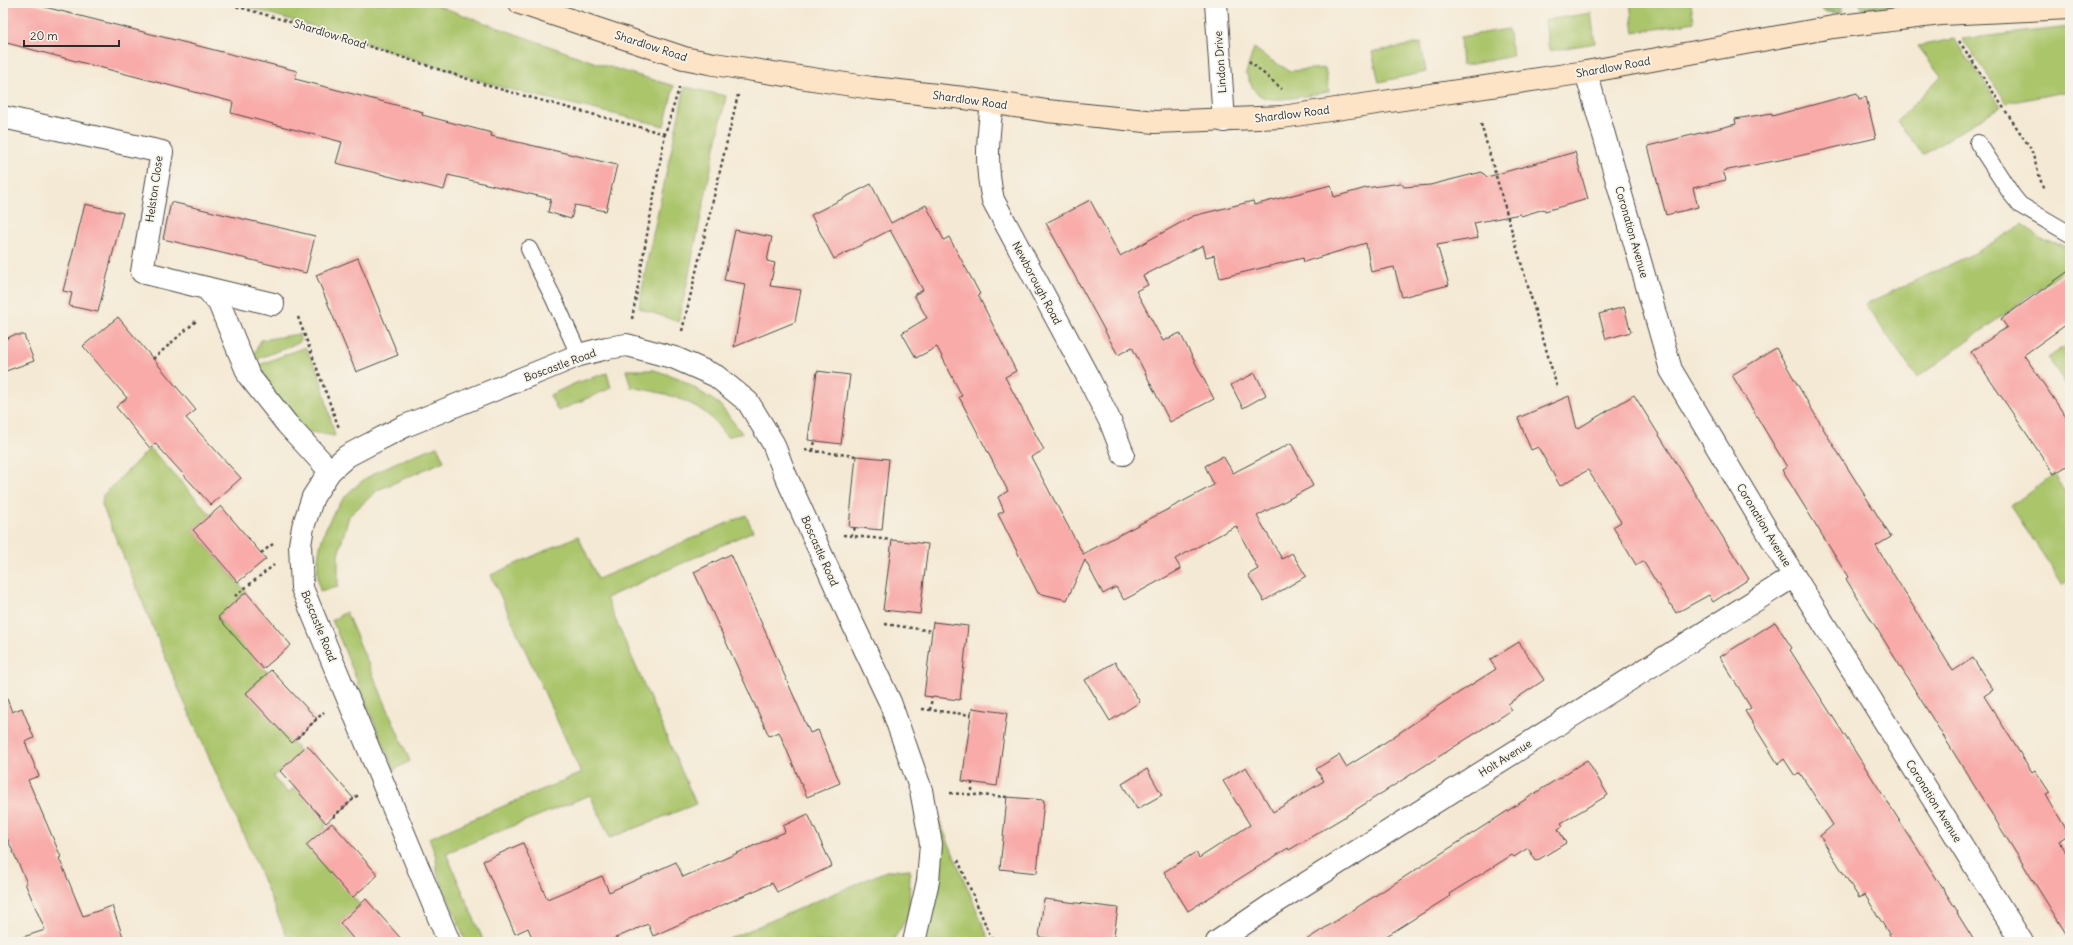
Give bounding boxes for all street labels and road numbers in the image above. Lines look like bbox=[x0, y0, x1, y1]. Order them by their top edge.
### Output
street label: Shardlow Road bbox=[292, 16, 369, 52]
street label: Shardlow Road bbox=[613, 28, 689, 64]
street label: Lindon Drive bbox=[1211, 30, 1229, 94]
street label: Shardlow Road bbox=[1575, 53, 1652, 80]
street label: Shardlow Road bbox=[932, 88, 1009, 112]
street label: Shardlow Road bbox=[1254, 102, 1331, 126]
street label: Helston Close bbox=[142, 155, 166, 223]
street label: Coronation Avenue bbox=[1612, 185, 1652, 280]
street label: Newborough Road bbox=[1009, 239, 1065, 327]
street label: Boscastle Road bbox=[522, 345, 598, 385]
street label: Coronation Avenue bbox=[1734, 481, 1794, 569]
street label: Boscastle Road bbox=[798, 514, 842, 589]
street label: Boscastle Road bbox=[298, 588, 340, 664]
street label: Holt Avenue bbox=[1476, 736, 1534, 780]
street label: Coronation Avenue bbox=[1903, 757, 1965, 845]

